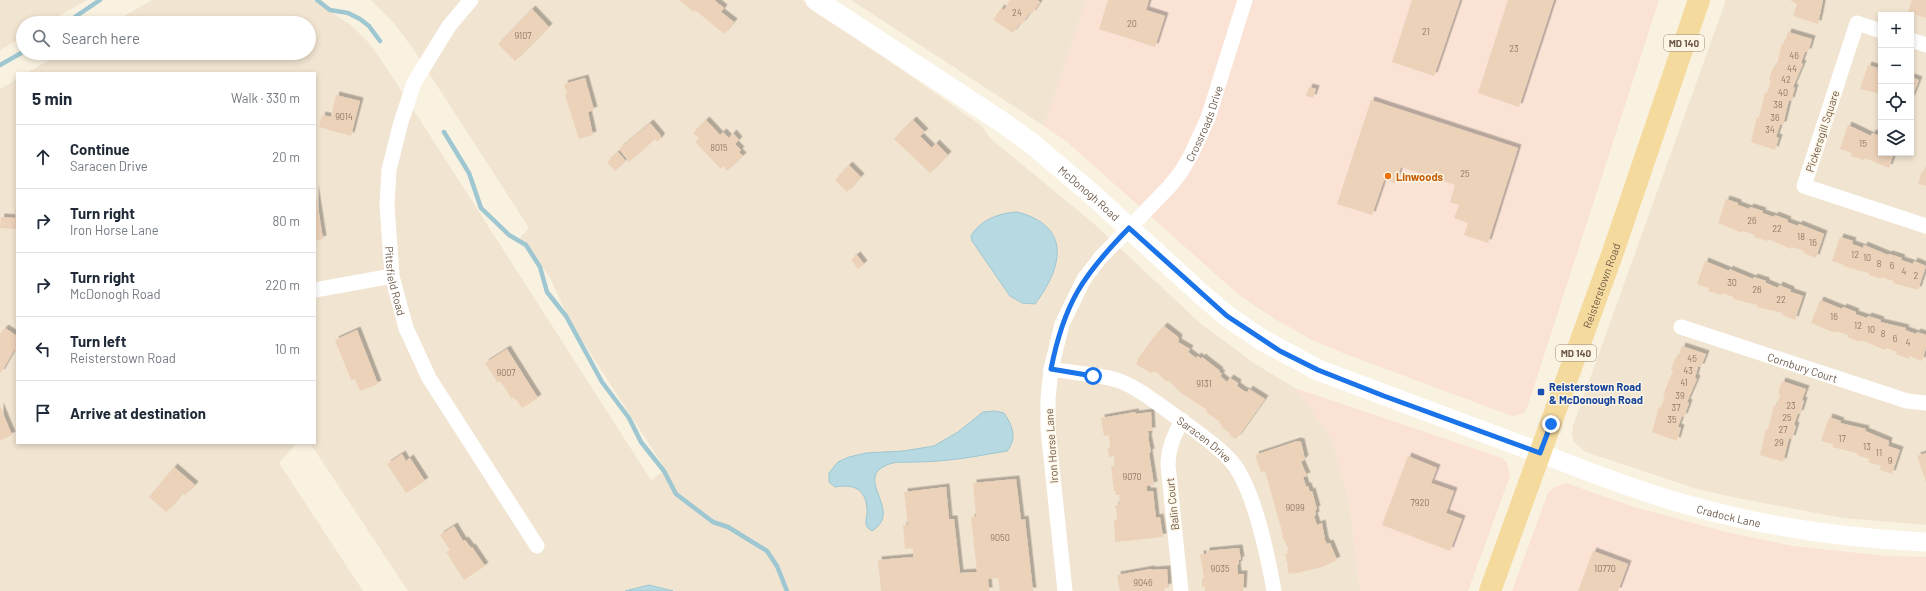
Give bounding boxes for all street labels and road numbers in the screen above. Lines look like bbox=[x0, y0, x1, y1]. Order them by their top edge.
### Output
road number: MD 140 bbox=[1664, 35, 1704, 51]
street label: Crossroads Drive bbox=[1182, 84, 1224, 164]
street label: Pickersgill Square bbox=[1803, 88, 1841, 174]
street label: McDonogh Road bbox=[1056, 163, 1123, 223]
street label: Reisterstown Road bbox=[1579, 241, 1622, 330]
street label: Pittsfield Road bbox=[383, 246, 409, 317]
road number: MD 140 bbox=[1556, 345, 1596, 361]
street label: Cornbury Court bbox=[1766, 349, 1839, 384]
street label: Iron Horse Lane bbox=[1042, 408, 1060, 484]
street label: Saracen Drive bbox=[1175, 413, 1235, 464]
street label: Balin Court bbox=[1163, 477, 1181, 531]
street label: Cradock Lane bbox=[1695, 501, 1762, 529]

